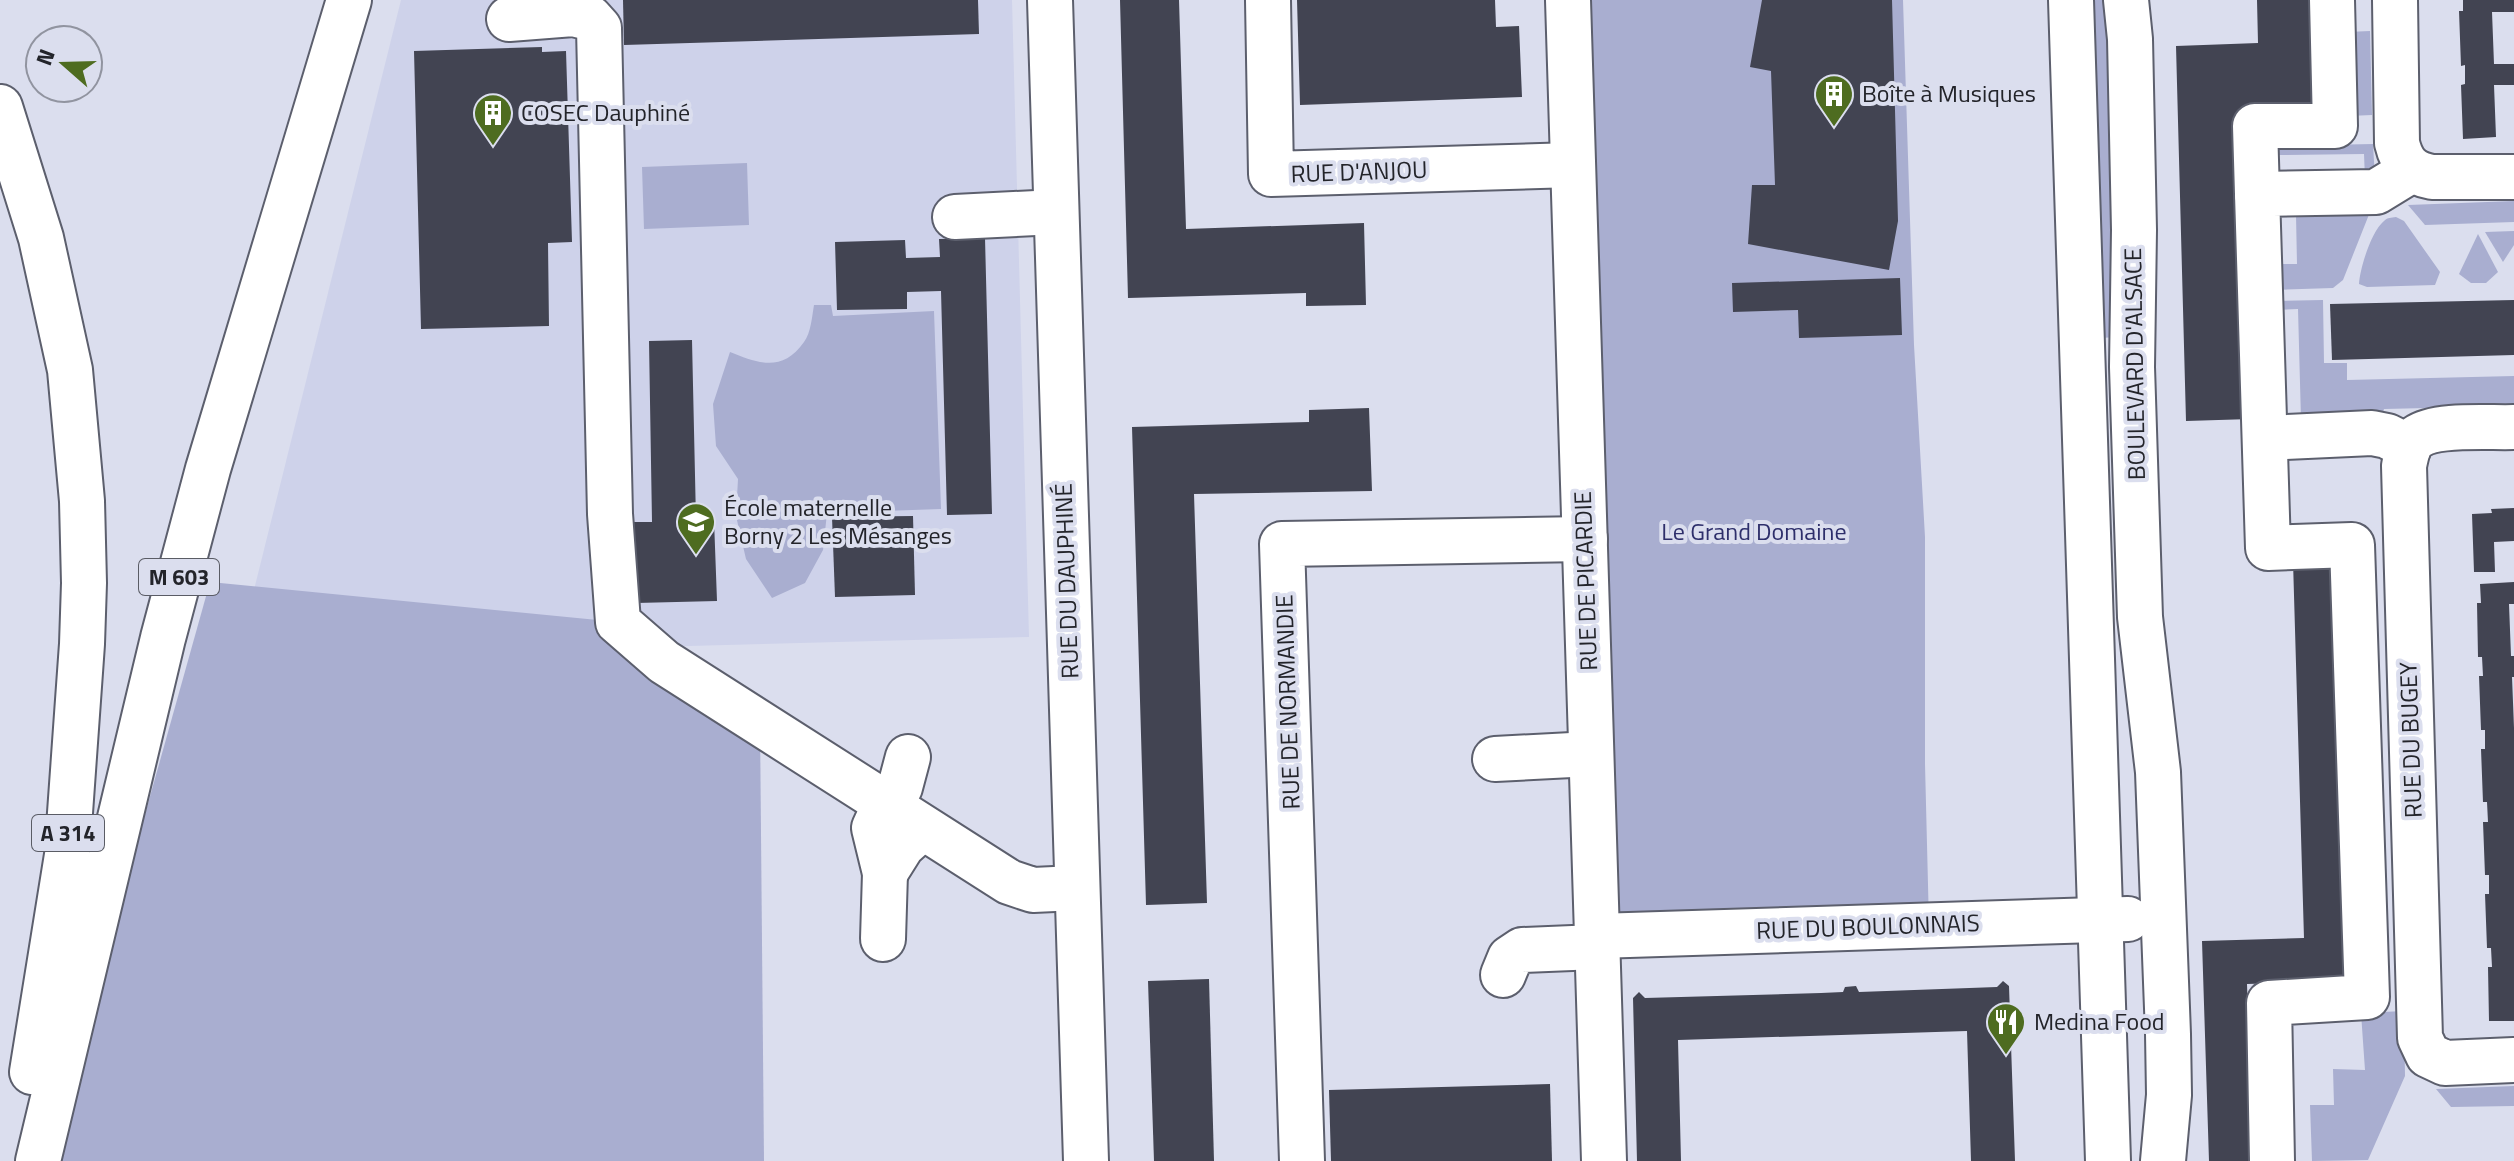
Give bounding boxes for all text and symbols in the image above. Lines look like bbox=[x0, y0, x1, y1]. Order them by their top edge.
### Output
north arrow bbox=[24, 24, 104, 104]
text: N bbox=[27, 44, 64, 70]
building icon: Boîte à Musiques bbox=[1813, 73, 1855, 128]
place label: Boîte à Musiques bbox=[1862, 75, 2036, 111]
building icon: COSEC Dauphiné bbox=[472, 92, 514, 147]
place label: COSEC Dauphiné bbox=[521, 94, 690, 130]
street label: RUE D'ANJOU bbox=[1290, 151, 1428, 191]
street label: BOULEVARD D'ALSACE bbox=[2114, 248, 2154, 480]
street label: RUE DU DAUPHINÉ bbox=[1045, 483, 1087, 679]
place label: École maternelle Borny 2 Les Mésanges bbox=[724, 489, 952, 553]
street label: RUE DE PICARDIE bbox=[1564, 491, 1606, 671]
school or university icon: École maternelle Borny 2 Les Mésanges bbox=[675, 501, 717, 556]
park label: Le Grand Domaine bbox=[1661, 513, 1847, 549]
road number: M 603 bbox=[139, 559, 219, 595]
street label: RUE DE NORMANDIE bbox=[1265, 594, 1309, 810]
street label: RUE DU BUGEY bbox=[2389, 661, 2431, 819]
road number: A 314 bbox=[32, 815, 104, 851]
street label: RUE DU BOULONNAIS bbox=[1756, 904, 1980, 948]
restaurant icon: Medina Food bbox=[1985, 1001, 2027, 1056]
place label: Medina Food bbox=[2034, 1003, 2165, 1039]

